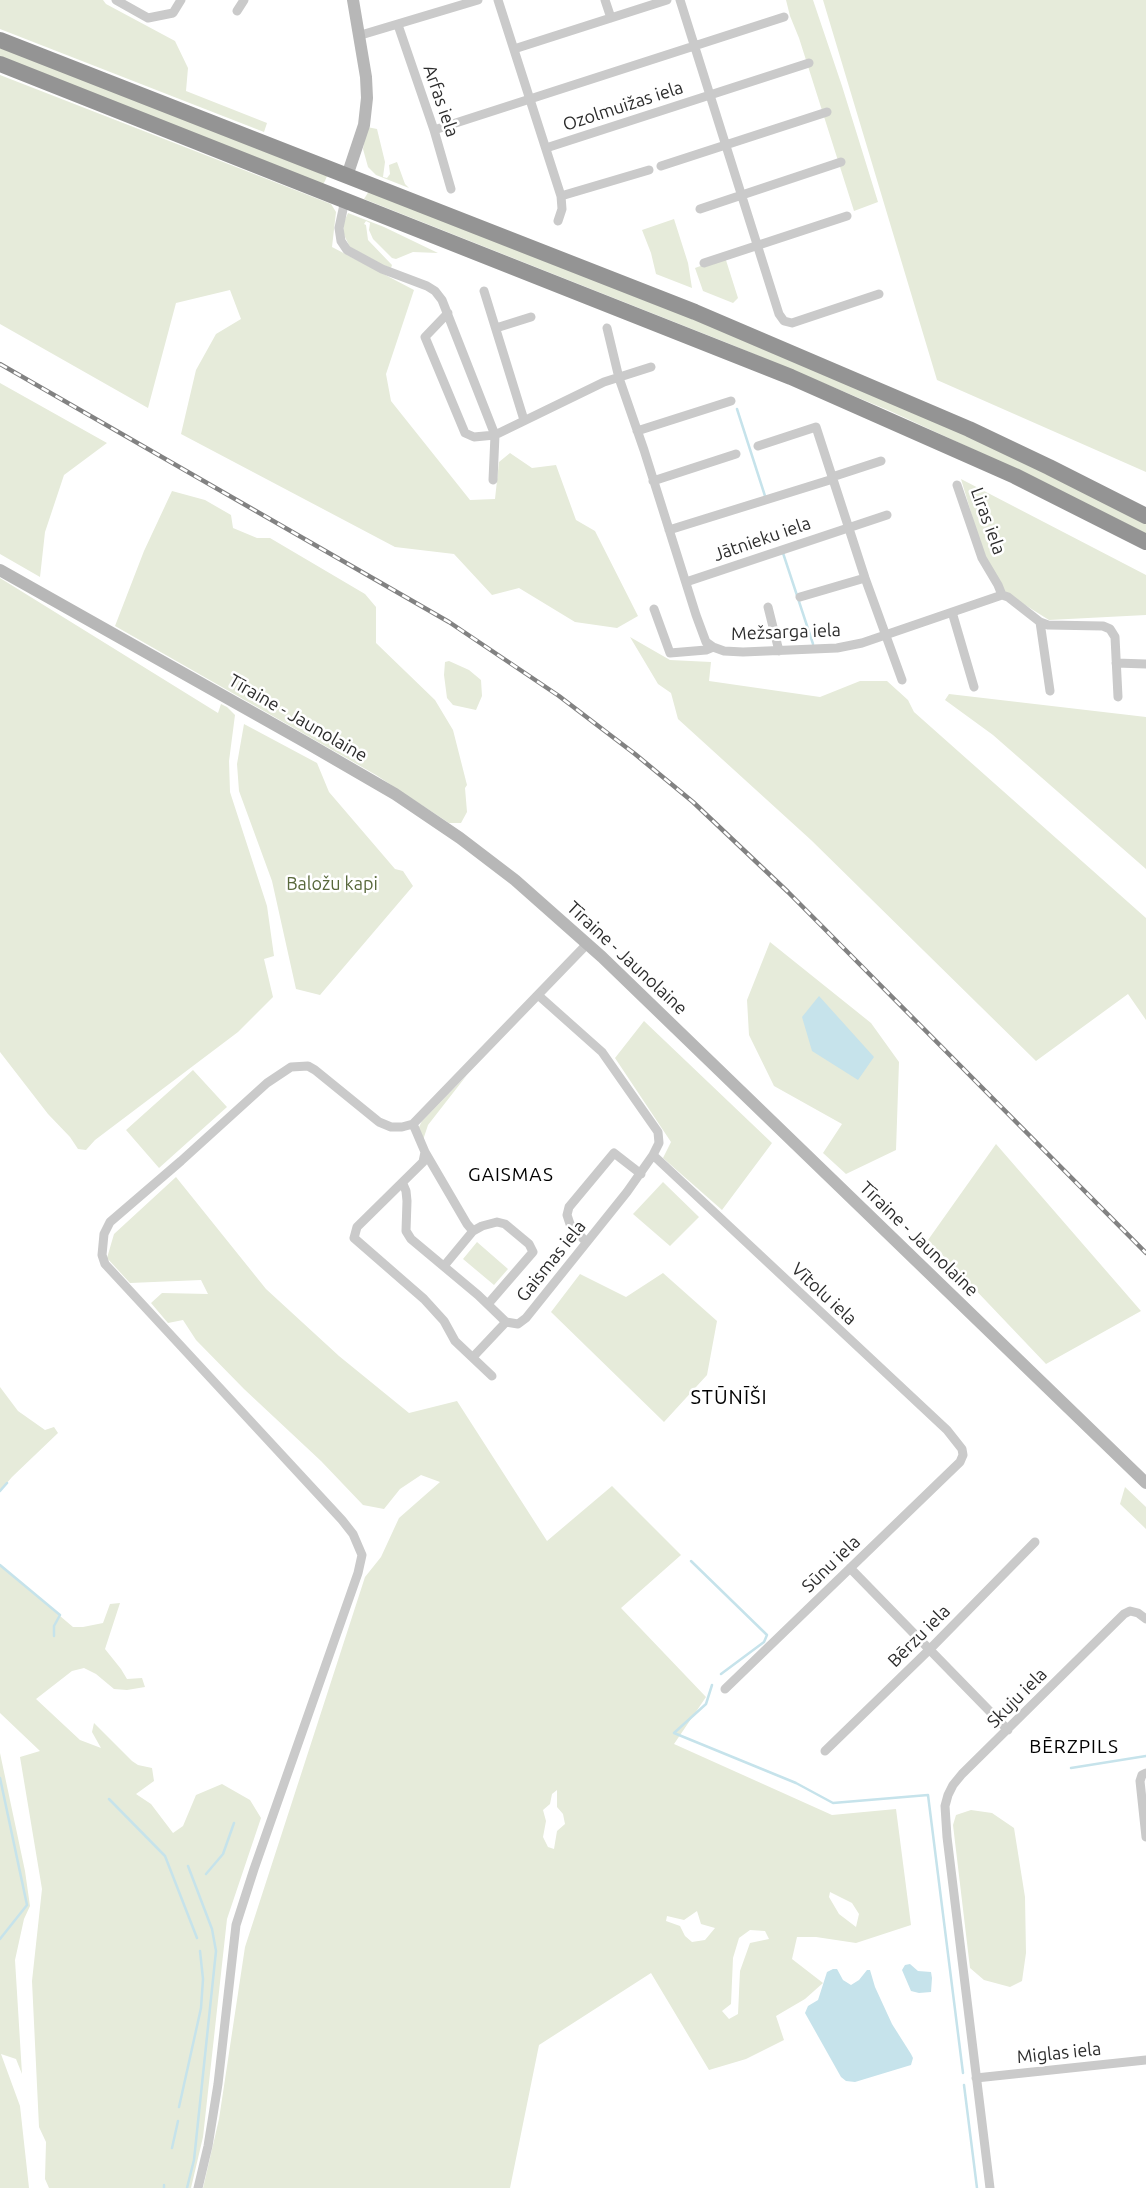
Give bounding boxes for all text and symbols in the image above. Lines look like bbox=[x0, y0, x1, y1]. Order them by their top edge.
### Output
street label: Arfas iela bbox=[419, 62, 463, 140]
street label: Ozolmuižas iela bbox=[560, 76, 686, 136]
street label: Liras iela bbox=[966, 484, 1010, 558]
street label: Jātnieku iela bbox=[710, 512, 814, 566]
street label: Mežsarga iela bbox=[731, 619, 841, 645]
street label: Tīraine - Jaunolaine bbox=[225, 669, 371, 767]
park label: Baložu kapi bbox=[286, 873, 378, 895]
street label: Tīraine - Jaunolaine bbox=[562, 897, 692, 1019]
district label: GAISMAS bbox=[467, 1164, 555, 1186]
street label: Tīraine - Jaunolaine bbox=[855, 1177, 983, 1301]
street label: Gaismas iela bbox=[512, 1216, 590, 1306]
street label: Vītolu iela bbox=[787, 1258, 861, 1330]
district label: STŪNĪŠI bbox=[690, 1385, 768, 1409]
street label: Sūnu iela bbox=[797, 1531, 865, 1597]
street label: Bērzu iela bbox=[883, 1600, 955, 1672]
street label: Skuju iela bbox=[983, 1664, 1051, 1732]
district label: BĒRZPILS bbox=[1028, 1736, 1120, 1758]
street label: Miglas iela bbox=[1016, 2038, 1102, 2068]

